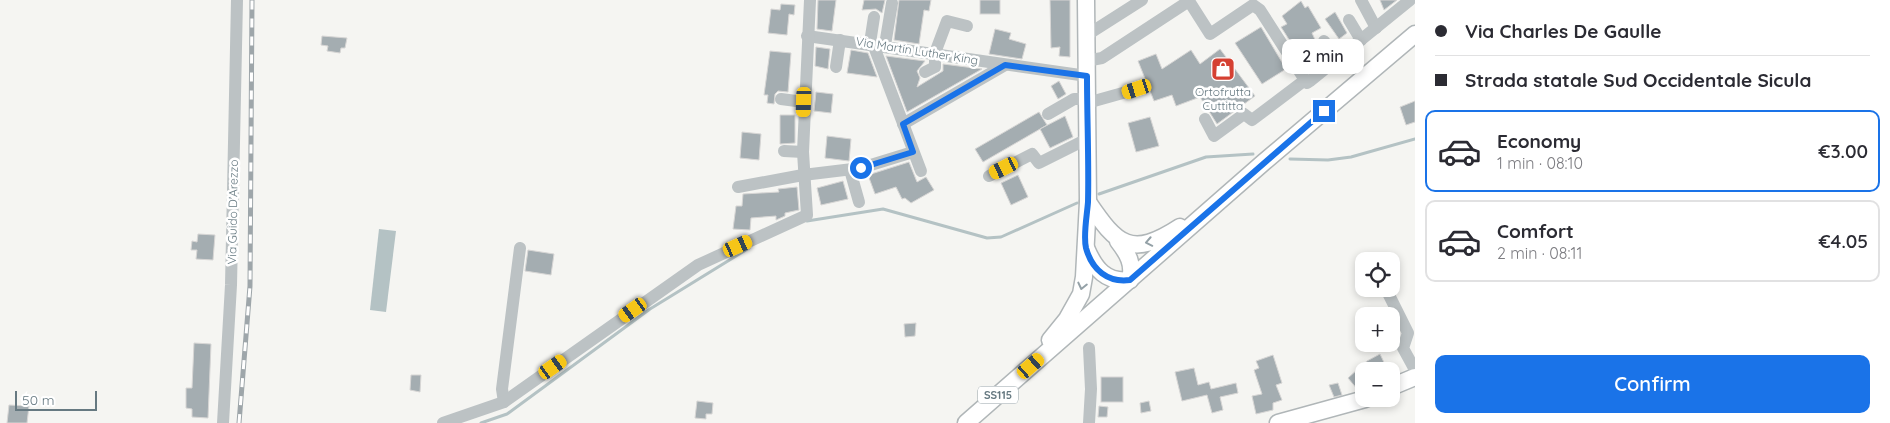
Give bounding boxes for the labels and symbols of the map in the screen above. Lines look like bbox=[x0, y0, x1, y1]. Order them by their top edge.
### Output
street label: Via Martin Luther King bbox=[855, 33, 979, 68]
callout: 2 min bbox=[1283, 38, 1365, 74]
shop icon: Ortofrutta Cuttitta bbox=[1210, 56, 1236, 82]
car bbox=[1120, 77, 1153, 101]
place label: Ortofrutta Cuttitta bbox=[1195, 84, 1251, 113]
car bbox=[795, 87, 812, 117]
route end bbox=[1313, 100, 1335, 122]
car bbox=[987, 155, 1020, 181]
route start bbox=[850, 157, 872, 179]
street label: Via Guido D'Arezzo bbox=[224, 159, 241, 265]
car bbox=[721, 233, 754, 259]
one-way arrow bbox=[1144, 236, 1153, 246]
one-way arrow bbox=[1077, 281, 1088, 290]
car bbox=[616, 295, 649, 325]
car bbox=[1014, 350, 1047, 382]
car bbox=[536, 352, 569, 382]
road number: SS115 bbox=[978, 386, 1018, 404]
scale bar bbox=[15, 388, 98, 411]

